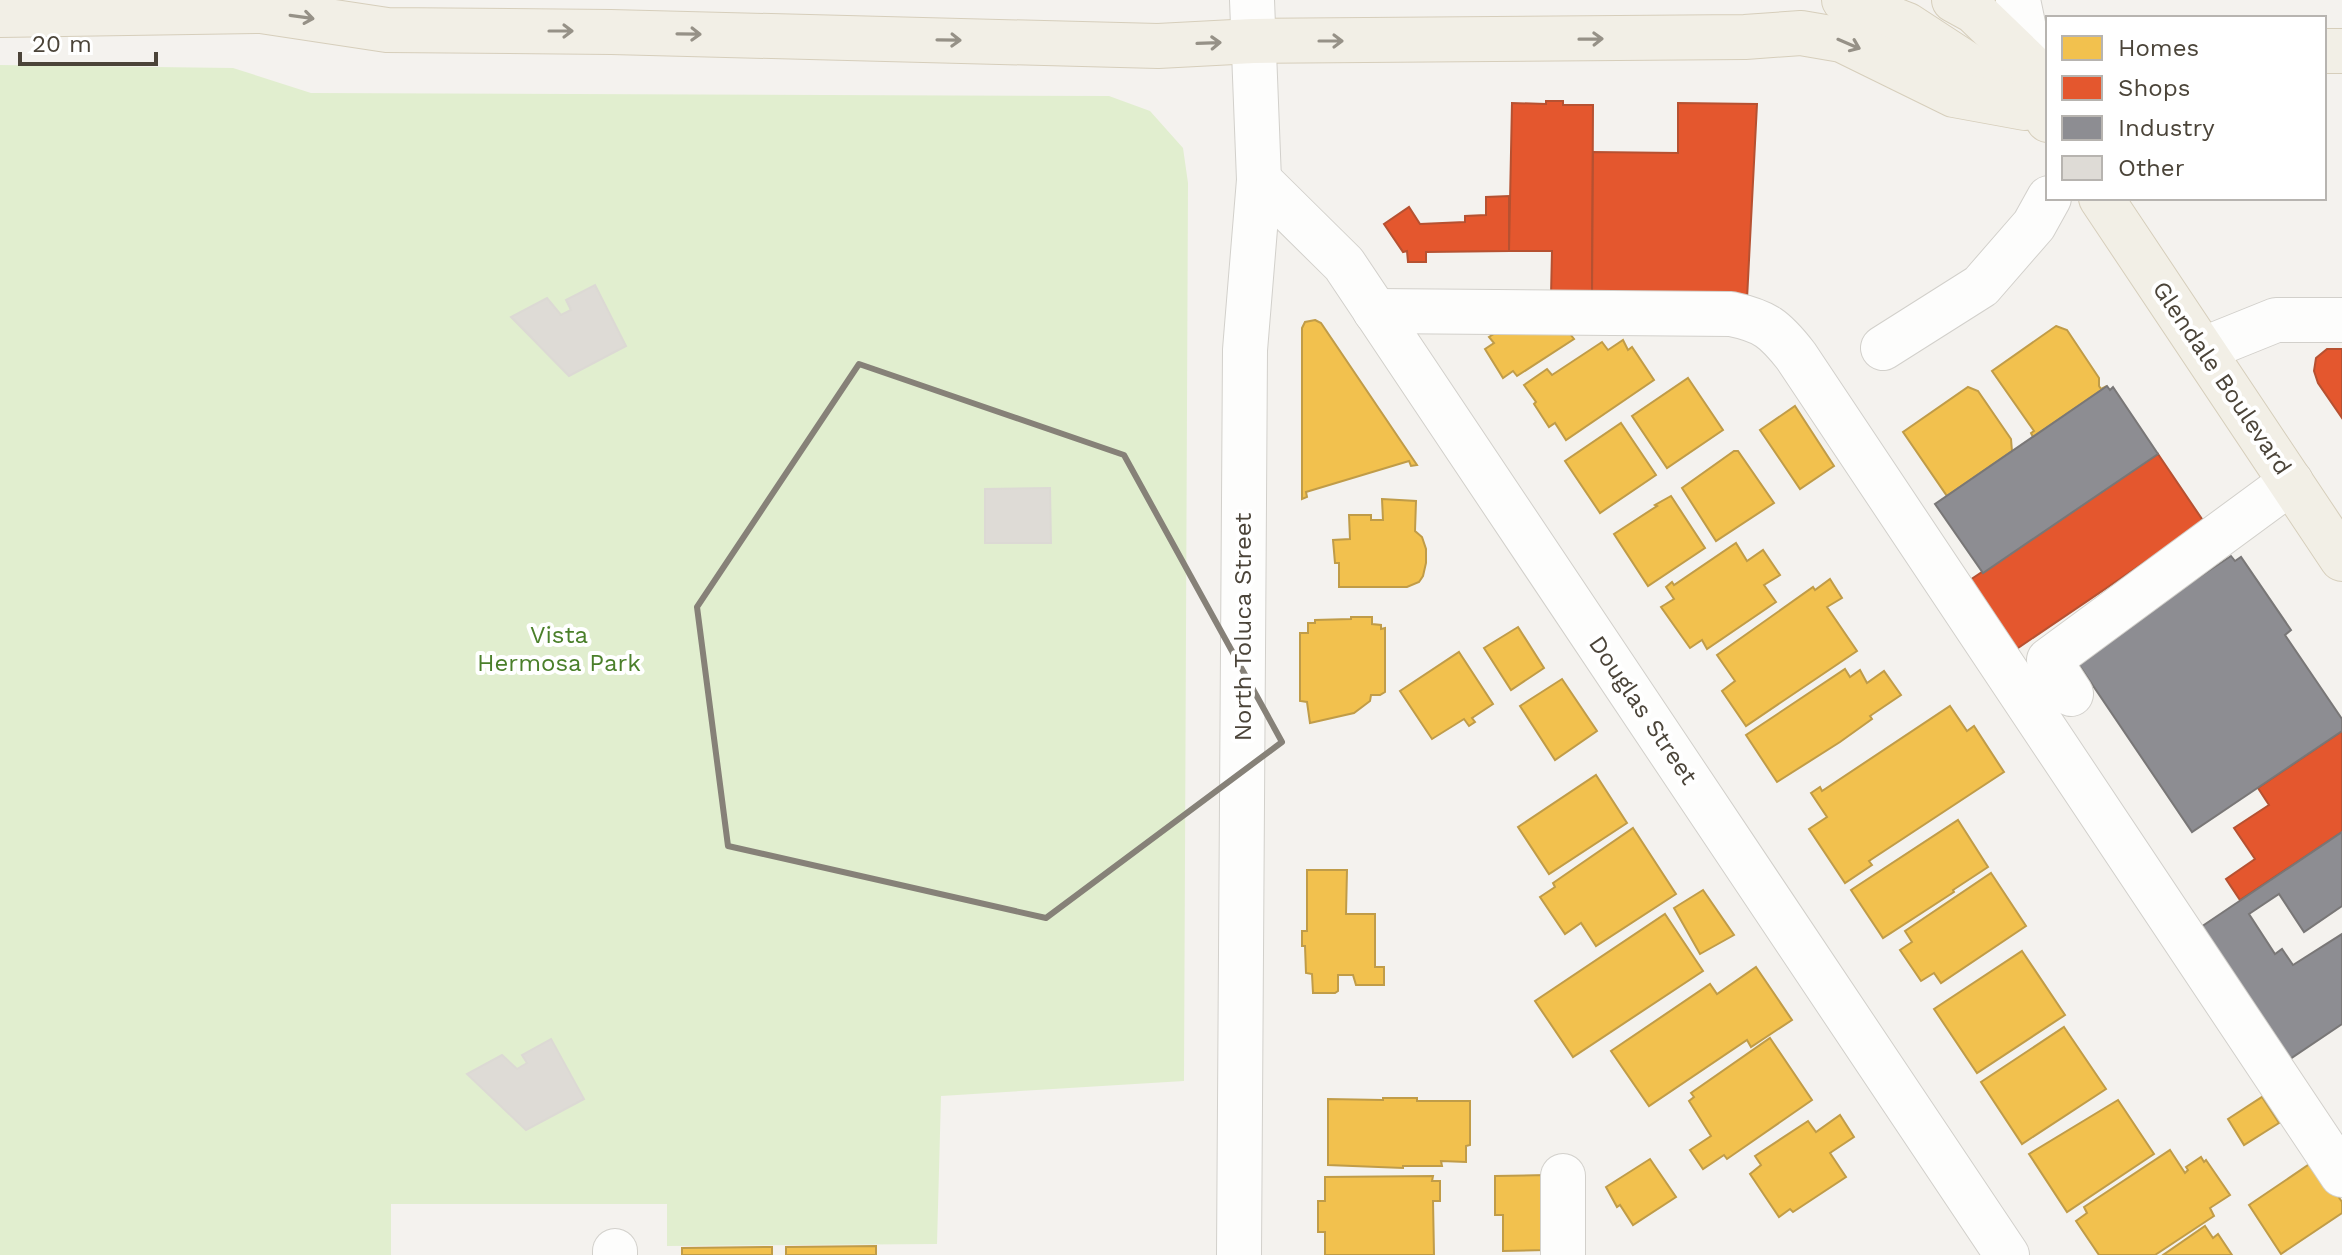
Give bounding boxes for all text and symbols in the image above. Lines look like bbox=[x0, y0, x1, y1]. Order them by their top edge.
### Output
one-way arrow bbox=[288, 10, 314, 25]
scale bar bbox=[20, 16, 156, 66]
legend bbox=[2046, 16, 2326, 200]
one-way arrow bbox=[547, 23, 574, 39]
one-way arrow bbox=[675, 26, 702, 41]
text: 20 m bbox=[32, 30, 92, 58]
one-way arrow bbox=[1577, 31, 1604, 47]
one-way arrow bbox=[935, 33, 962, 48]
one-way arrow bbox=[1317, 33, 1344, 49]
text: Homes bbox=[2118, 34, 2199, 62]
one-way arrow bbox=[1195, 36, 1222, 51]
one-way arrow bbox=[1836, 38, 1861, 53]
text: Shops bbox=[2118, 74, 2190, 102]
text: Industry bbox=[2118, 114, 2215, 142]
text: Other bbox=[2118, 154, 2185, 182]
street label: Glendale Boulevard bbox=[2147, 276, 2297, 480]
street label: North Toluca Street bbox=[1229, 513, 1257, 741]
park label: Vista Hermosa Park bbox=[477, 621, 641, 677]
street label: Douglas Street bbox=[1583, 630, 1703, 790]

